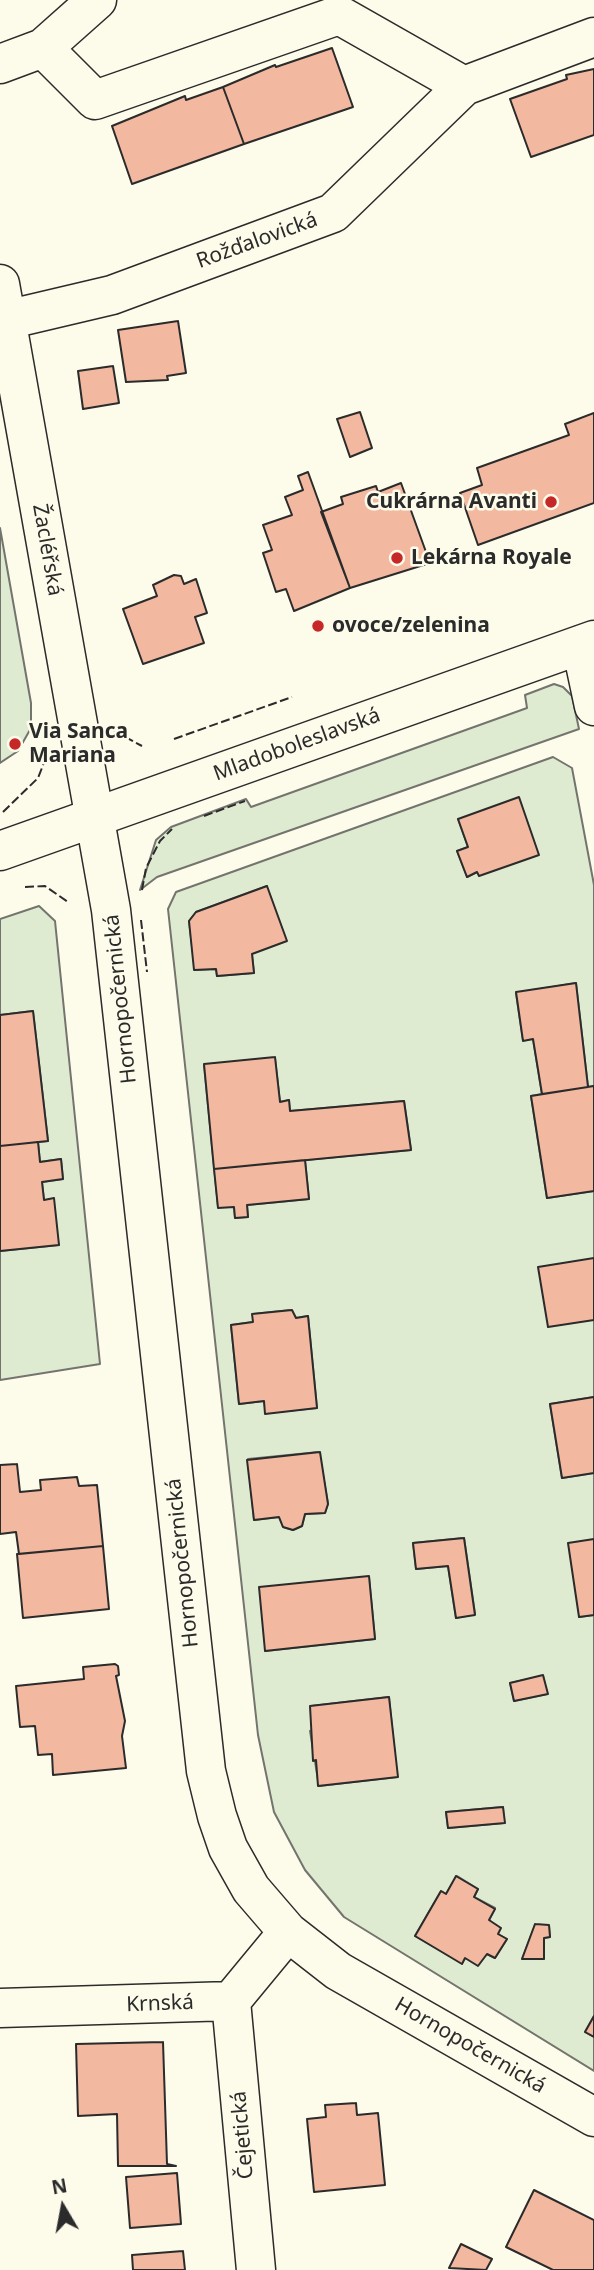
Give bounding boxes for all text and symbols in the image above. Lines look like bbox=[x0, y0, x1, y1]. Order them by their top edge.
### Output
street label: Rožďalovická bbox=[193, 207, 321, 275]
place label: Cukrárna Avanti bbox=[366, 489, 537, 515]
marker: Cukrárna Avanti bbox=[543, 494, 559, 510]
street label: Žacléřská bbox=[27, 502, 67, 598]
place label: Lekárna Royale bbox=[411, 545, 572, 571]
marker: Lekárna Royale bbox=[389, 550, 405, 566]
place label: ovoce/zelenina bbox=[332, 613, 490, 639]
marker: ovoce/zelenina bbox=[310, 618, 326, 634]
street label: Mladoboleslavská bbox=[210, 703, 384, 787]
place label: Via Sanca Mariana bbox=[29, 719, 128, 769]
marker: Via Sanca Mariana bbox=[7, 736, 23, 752]
street label: Hornopočernická bbox=[100, 913, 142, 1085]
street label: Hornopočernická bbox=[162, 1477, 204, 1649]
street label: Krnská bbox=[126, 1990, 194, 2018]
street label: Hornopočernická bbox=[390, 1993, 550, 2099]
street label: Čejetická bbox=[227, 2090, 259, 2180]
north arrow bbox=[28, 2172, 98, 2242]
text: N bbox=[49, 2172, 69, 2200]

